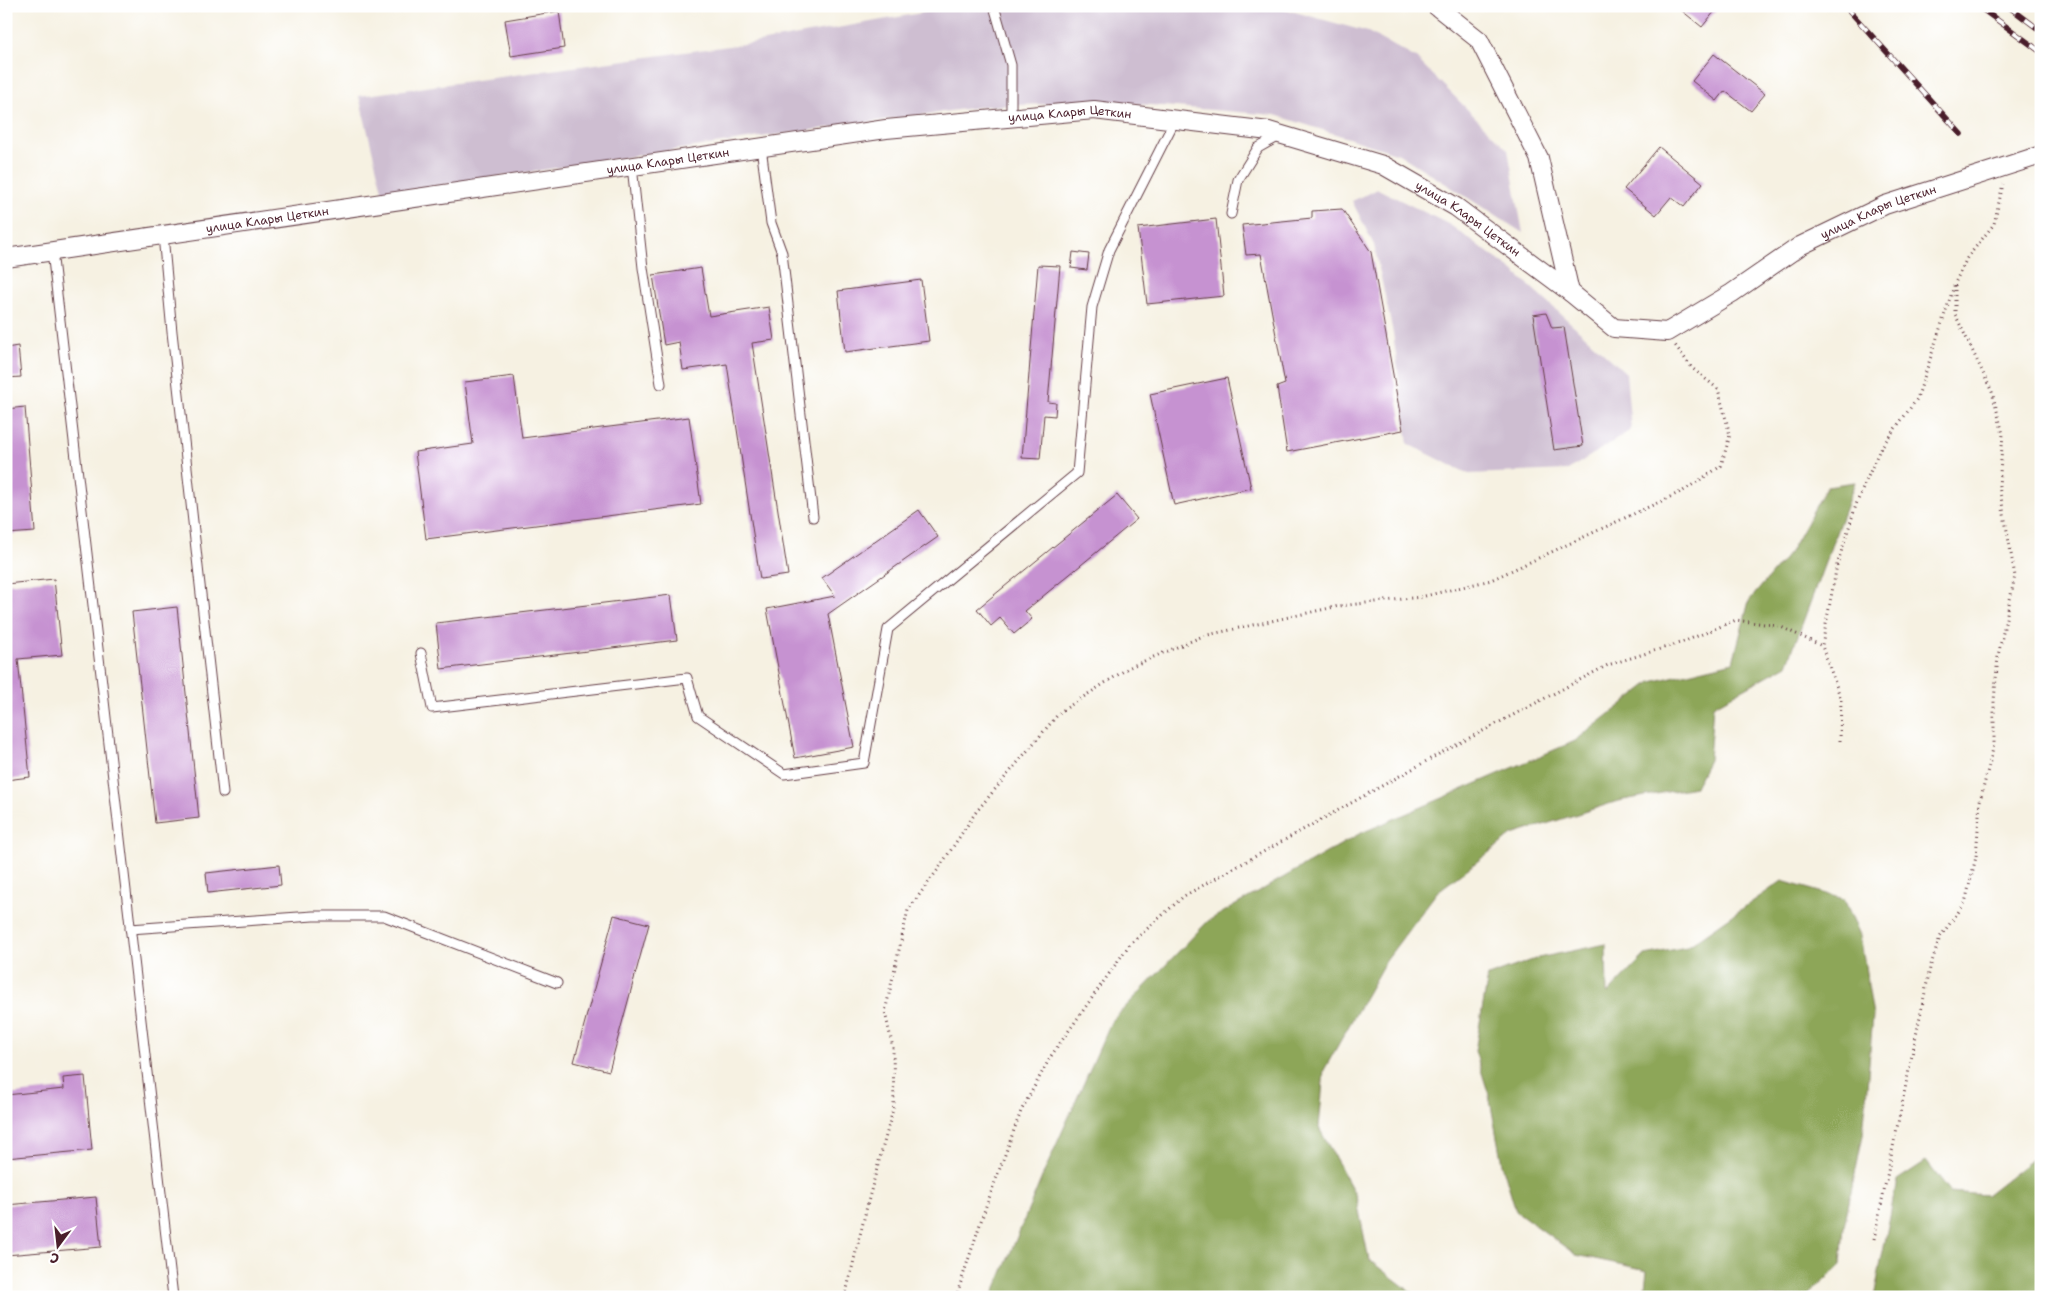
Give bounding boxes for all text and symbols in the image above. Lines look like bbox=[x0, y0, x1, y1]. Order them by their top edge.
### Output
street label: улица Клары Цеткин bbox=[1007, 102, 1132, 126]
street label: улица Клары Цеткин bbox=[605, 144, 730, 178]
street label: улица Клары Цеткин bbox=[1412, 177, 1524, 260]
street label: улица Клары Цеткин bbox=[1818, 181, 1938, 243]
street label: улица Клары Цеткин bbox=[205, 203, 330, 237]
north arrow bbox=[32, 1220, 82, 1270]
text: С bbox=[48, 1249, 61, 1268]

